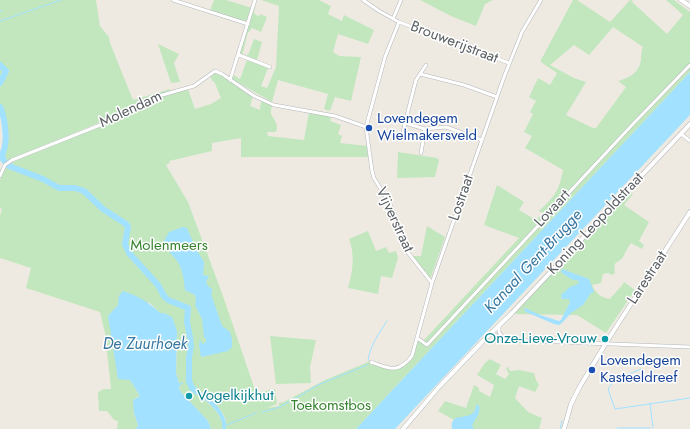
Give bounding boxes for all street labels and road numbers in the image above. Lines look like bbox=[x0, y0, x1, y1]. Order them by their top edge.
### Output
street label: Brouwerijstraat bbox=[408, 18, 500, 68]
street label: Molendam bbox=[97, 88, 165, 132]
street label: Koning Leopoldstraat bbox=[544, 169, 648, 279]
street label: Lostraat bbox=[446, 172, 478, 224]
street label: Vijverstraat bbox=[371, 185, 417, 255]
street label: Lovaart bbox=[531, 187, 575, 231]
street label: Larestraat bbox=[624, 248, 672, 308]

